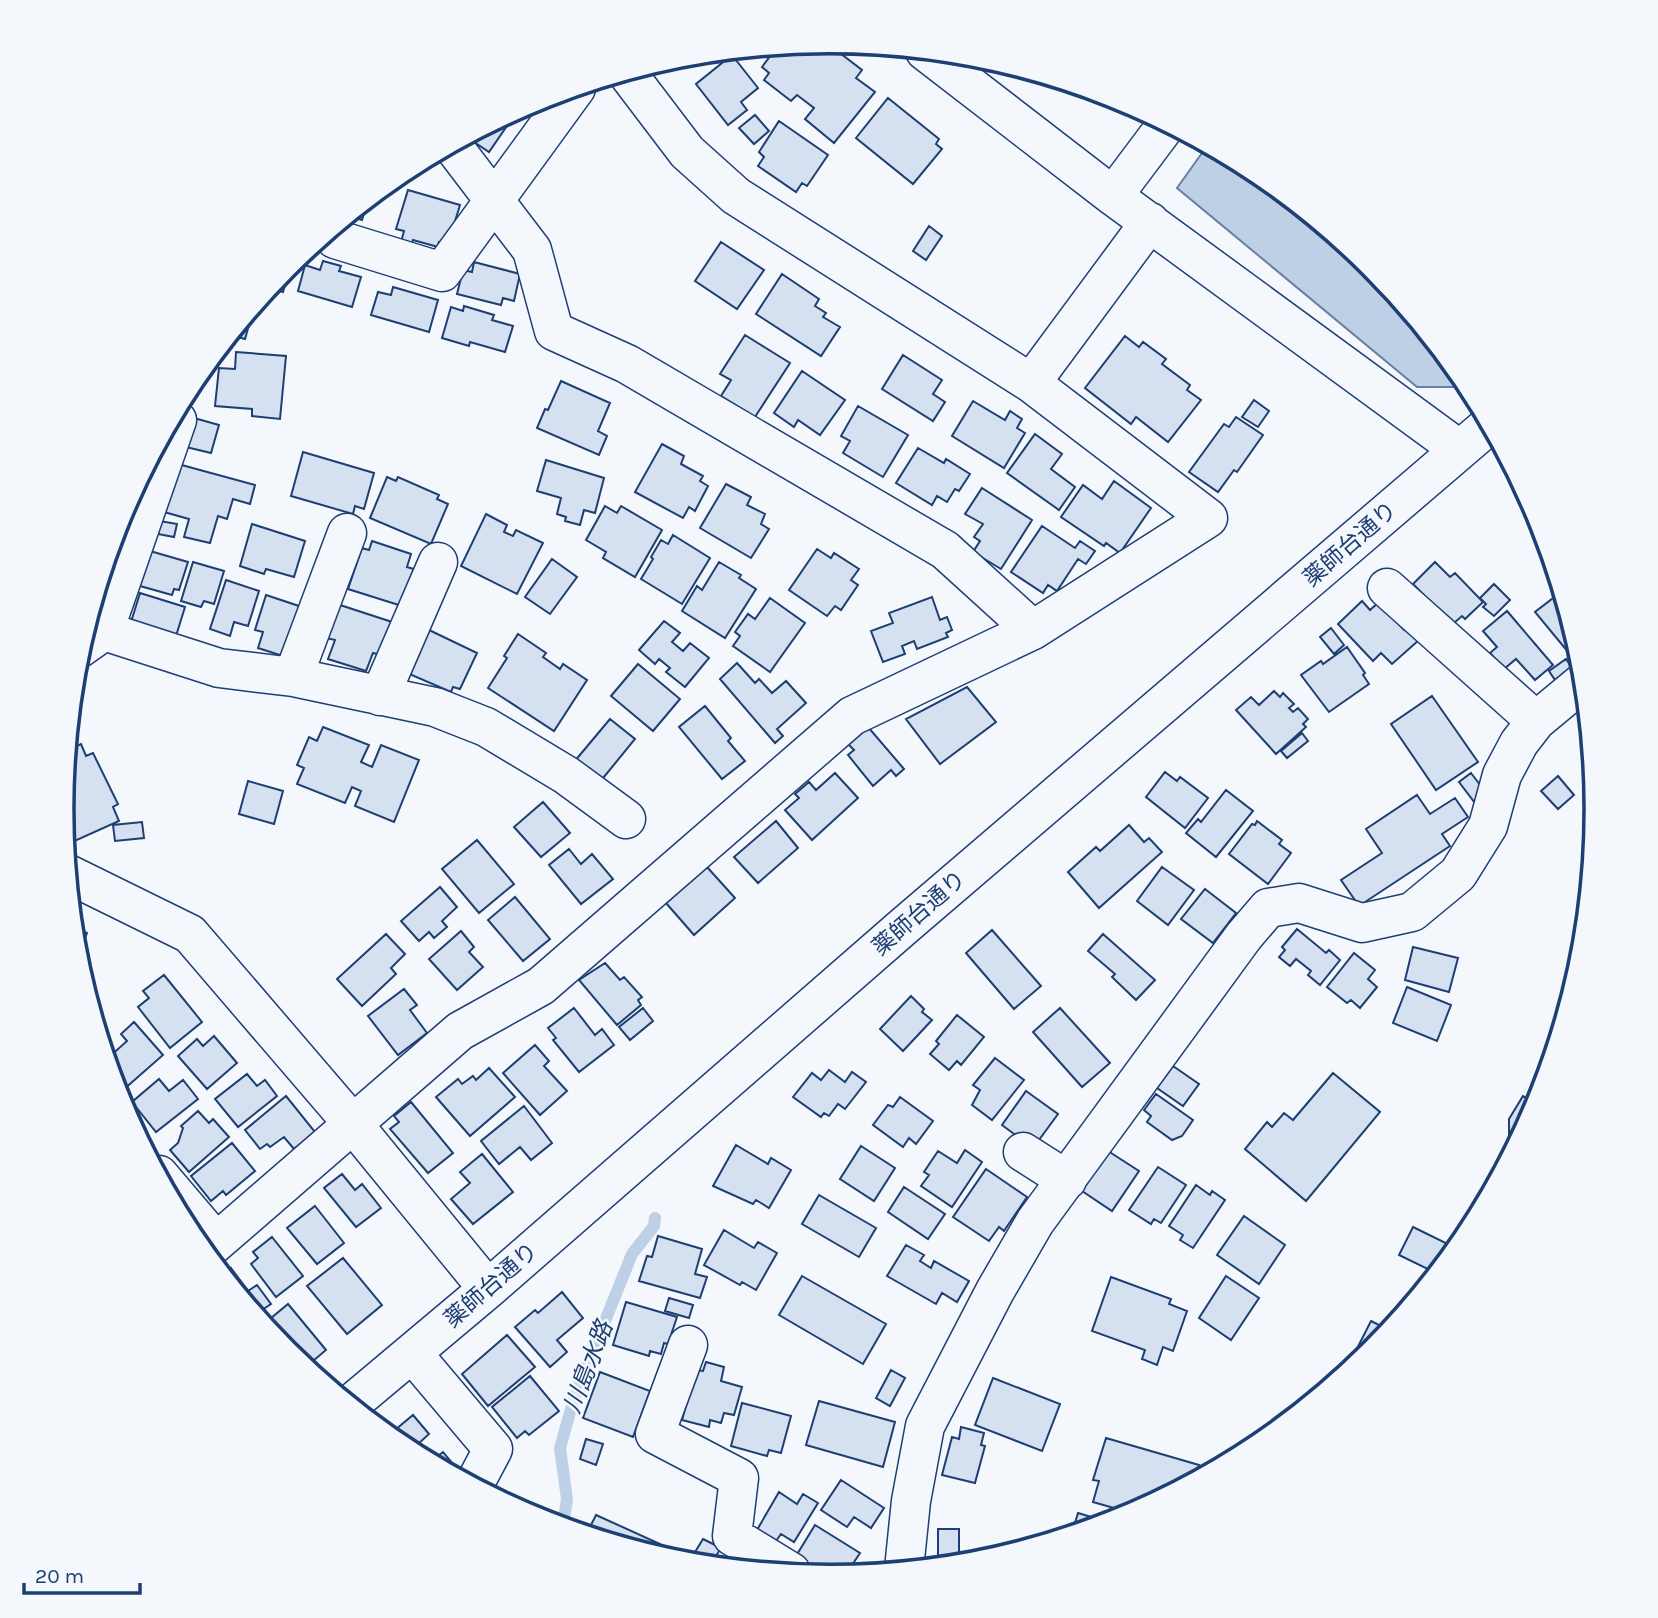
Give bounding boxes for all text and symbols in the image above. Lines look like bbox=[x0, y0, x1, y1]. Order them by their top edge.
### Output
street label: 薬師台通り bbox=[1298, 496, 1402, 592]
street label: 薬師台通り bbox=[867, 865, 971, 961]
street label: 薬師台通り bbox=[439, 1237, 543, 1333]
water label: 川島水路 bbox=[558, 1315, 619, 1417]
scale bar bbox=[24, 1552, 140, 1596]
text: 20 m bbox=[35, 1564, 84, 1588]

